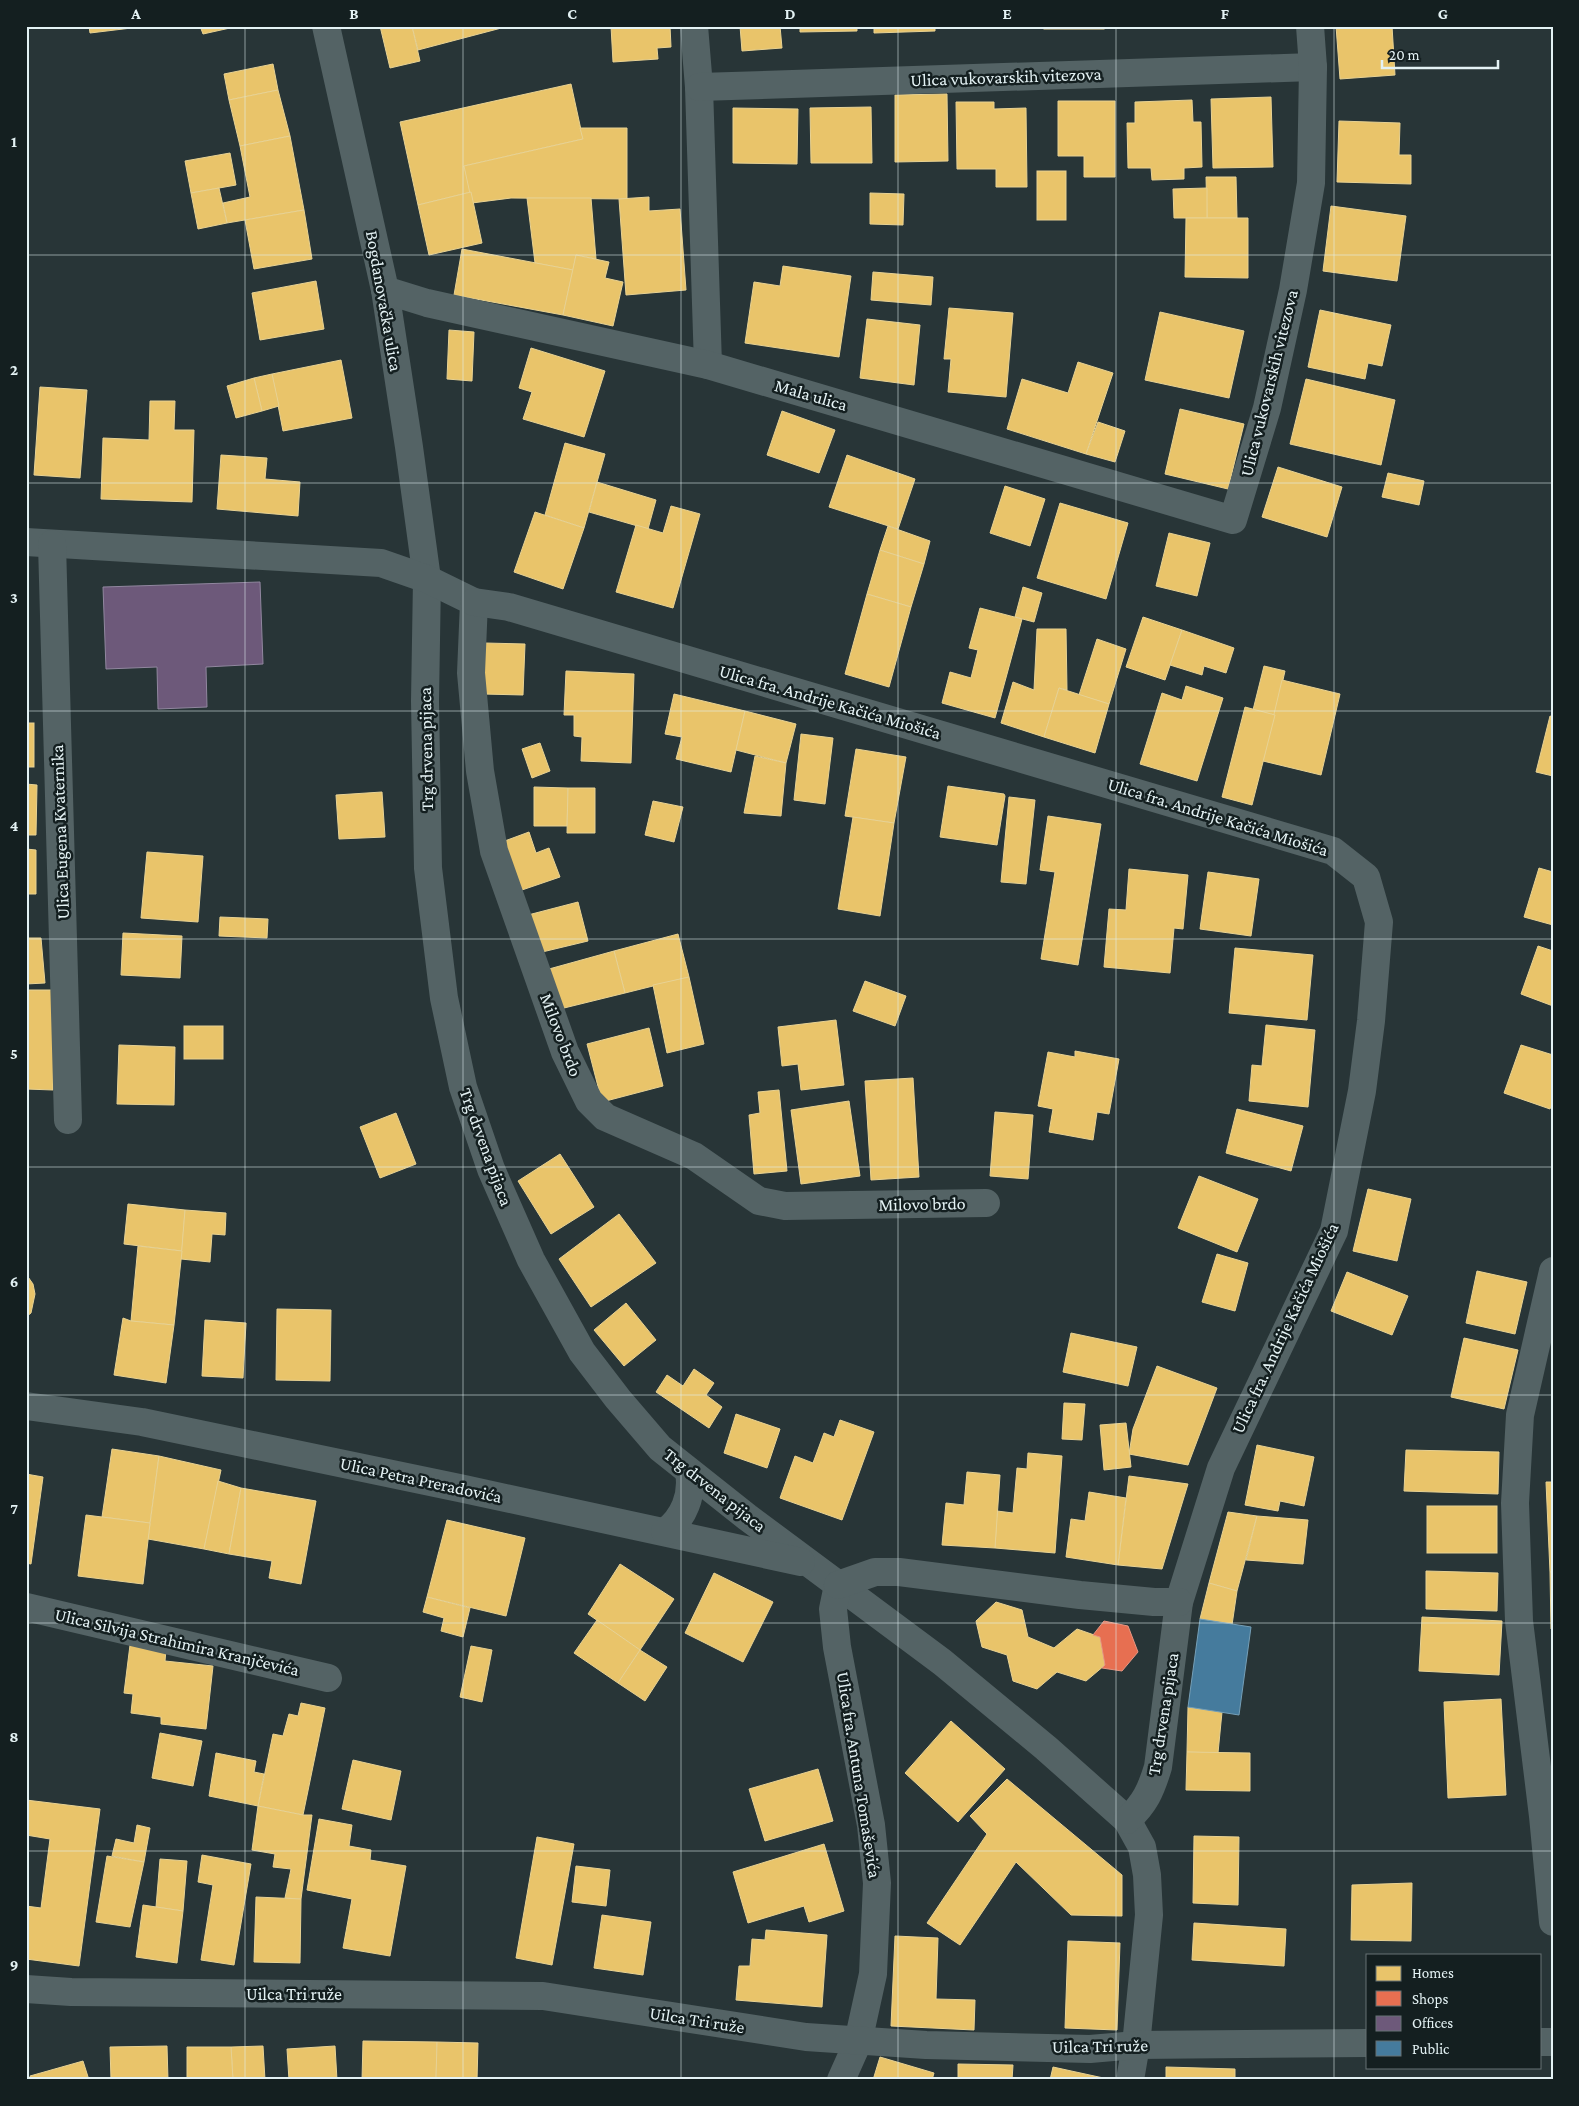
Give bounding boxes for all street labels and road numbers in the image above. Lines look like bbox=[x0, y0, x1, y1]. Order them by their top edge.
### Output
street label: Ulica vukovarskih vitezova bbox=[910, 64, 1102, 90]
street label: Bogdanovačka ulica bbox=[362, 229, 406, 373]
street label: Ulica vukovarskih vitezova bbox=[1236, 288, 1302, 478]
street label: Mala ulica bbox=[772, 375, 850, 415]
street label: Ulica fra. Andrije Kačića Miošića bbox=[717, 661, 943, 744]
street label: Trg drvena pijaca bbox=[415, 687, 438, 811]
street label: Ulica Eugena Kvaternika bbox=[47, 744, 73, 920]
street label: Ulica fra. Andrije Kačića Miošića bbox=[1105, 774, 1331, 861]
street label: Milovo brdo bbox=[536, 991, 586, 1079]
street label: Trg drvena pijaca bbox=[454, 1085, 517, 1209]
street label: Milovo brdo bbox=[878, 1193, 966, 1215]
street label: Ulica fra. Andrije Kačića Miošića bbox=[1227, 1220, 1344, 1437]
street label: Trg drvena pijaca bbox=[659, 1444, 770, 1537]
street label: Ulica Petra Preradovića bbox=[338, 1453, 504, 1507]
street label: Ulica Silvija Strahimira Kranjčevića bbox=[53, 1604, 301, 1681]
street label: Trg drvena pijaca bbox=[1143, 1651, 1184, 1777]
street label: Ulica fra. Antuna Tomaševića bbox=[833, 1670, 885, 1880]
street label: Uilca Tri ruže bbox=[246, 1984, 342, 2004]
street label: Uilca Tri ruže bbox=[648, 2003, 746, 2037]
street label: Uilca Tri ruže bbox=[1052, 2035, 1148, 2057]

